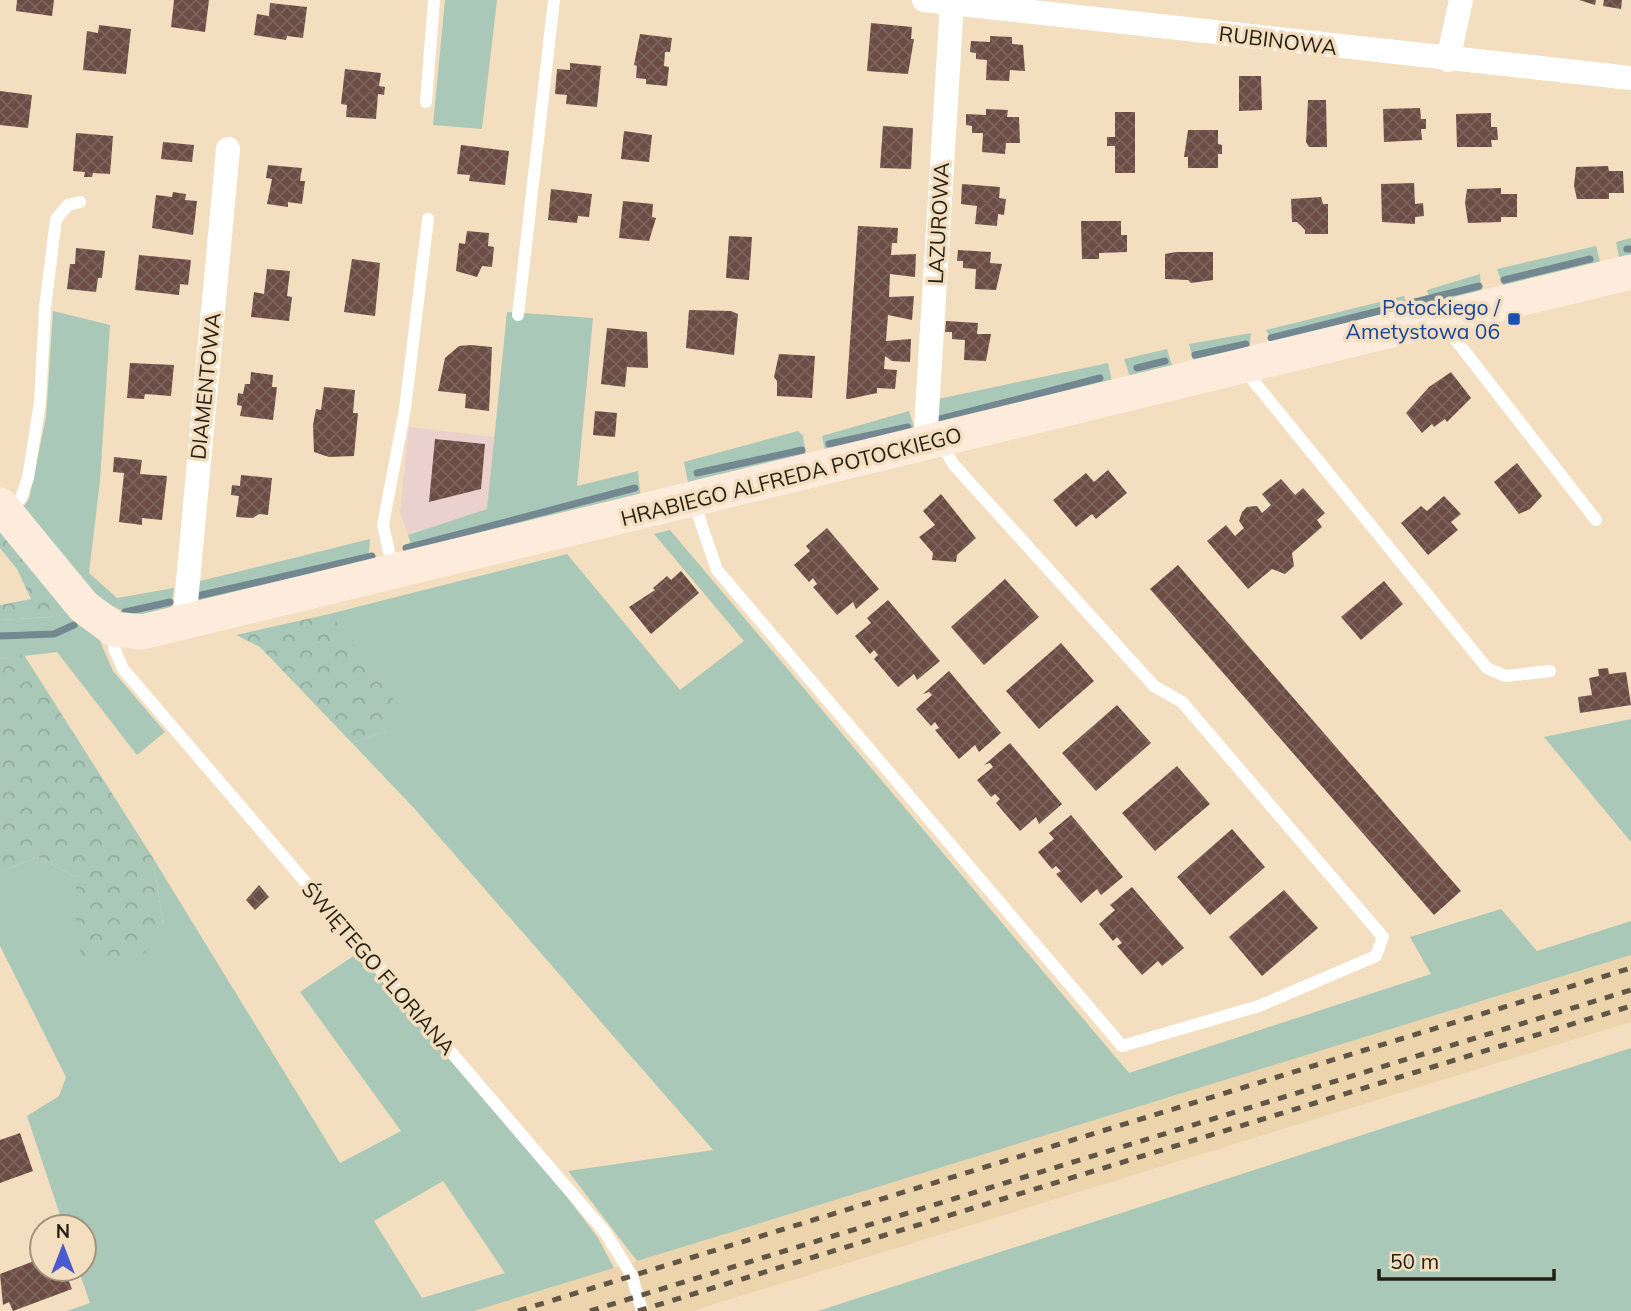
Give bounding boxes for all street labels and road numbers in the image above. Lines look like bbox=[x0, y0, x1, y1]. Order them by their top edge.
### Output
street label: RUBINOWA bbox=[1217, 20, 1339, 60]
street label: LAZUROWA bbox=[922, 161, 954, 285]
street label: DIAMENTOWA bbox=[184, 311, 226, 461]
street label: HRABIEGO ALFREDA POTOCKIEGO bbox=[618, 421, 964, 531]
street label: ŚWIĘTEGO FLORIANA bbox=[297, 876, 462, 1060]

